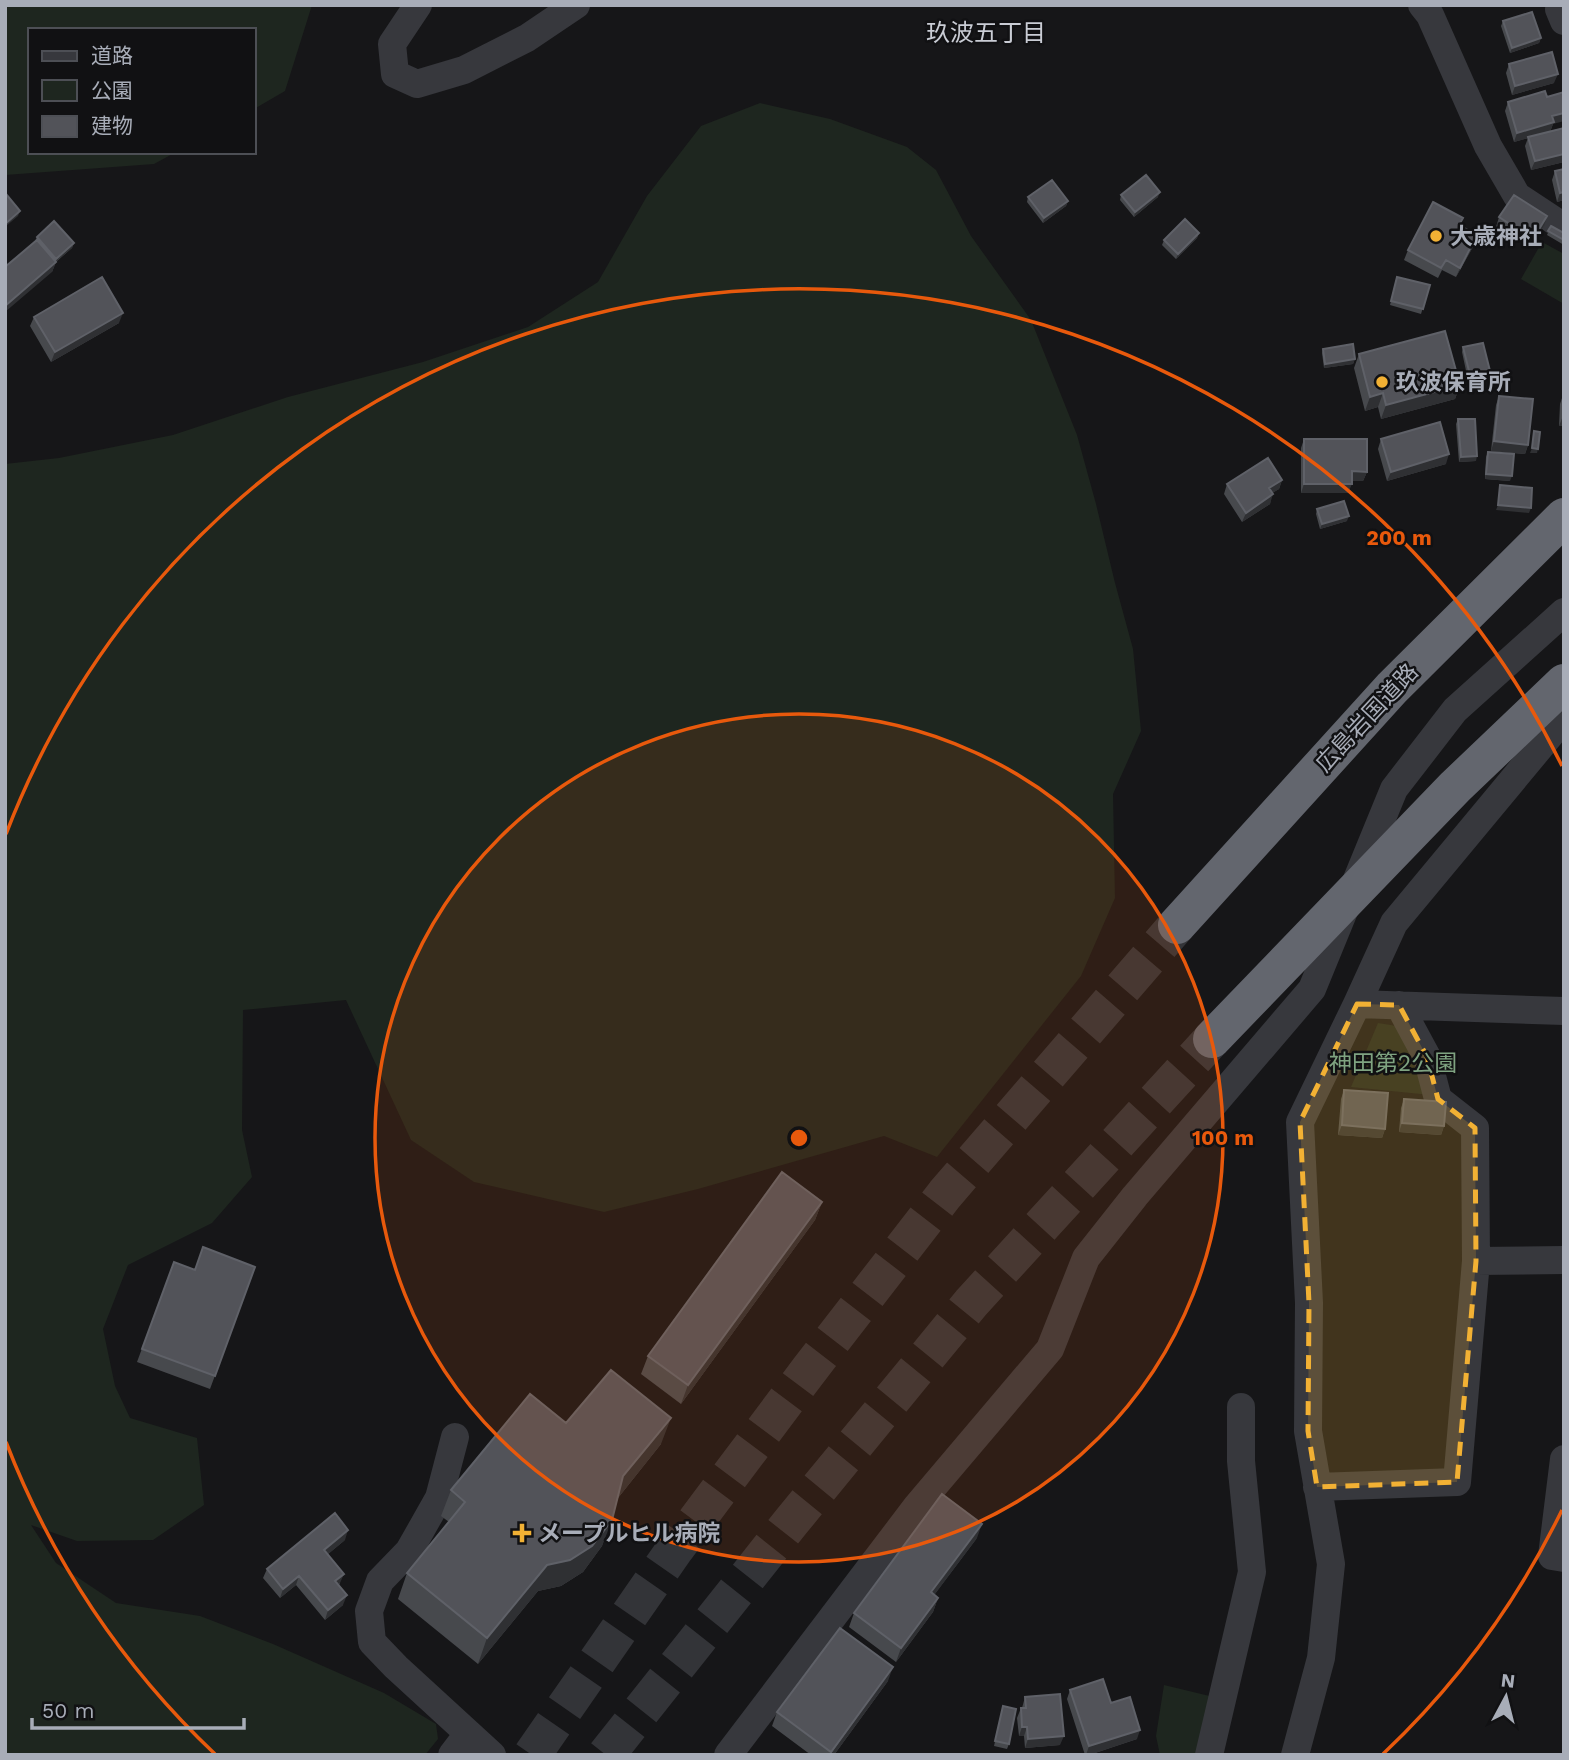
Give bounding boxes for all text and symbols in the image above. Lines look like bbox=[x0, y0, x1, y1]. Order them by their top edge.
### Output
district label: 玖波五丁目 bbox=[926, 19, 1046, 47]
legend bbox=[28, 28, 256, 154]
text: 道路 bbox=[91, 43, 133, 68]
text: 公園 bbox=[91, 78, 133, 103]
text: 建物 bbox=[91, 113, 133, 138]
place label: 大歳神社 bbox=[1450, 223, 1542, 250]
marker: 大歳神社 bbox=[1428, 228, 1444, 244]
place label: 玖波保育所 bbox=[1396, 369, 1511, 396]
marker: 玖波保育所 bbox=[1374, 374, 1390, 390]
text: 200 m bbox=[1366, 525, 1432, 550]
street label: 広島岩国道路 bbox=[1310, 658, 1424, 778]
park label: 神田第2公園 bbox=[1329, 1050, 1457, 1077]
text: 100 m bbox=[1192, 1125, 1254, 1150]
centre of rings bbox=[787, 1126, 811, 1150]
place label: メープルヒル病院 bbox=[538, 1520, 721, 1547]
marker: メープルヒル病院 bbox=[512, 1523, 532, 1543]
north arrow bbox=[1471, 1662, 1541, 1732]
text: N bbox=[1500, 1668, 1516, 1693]
scale bar bbox=[32, 1686, 243, 1730]
text: 50 m bbox=[42, 1698, 94, 1723]

